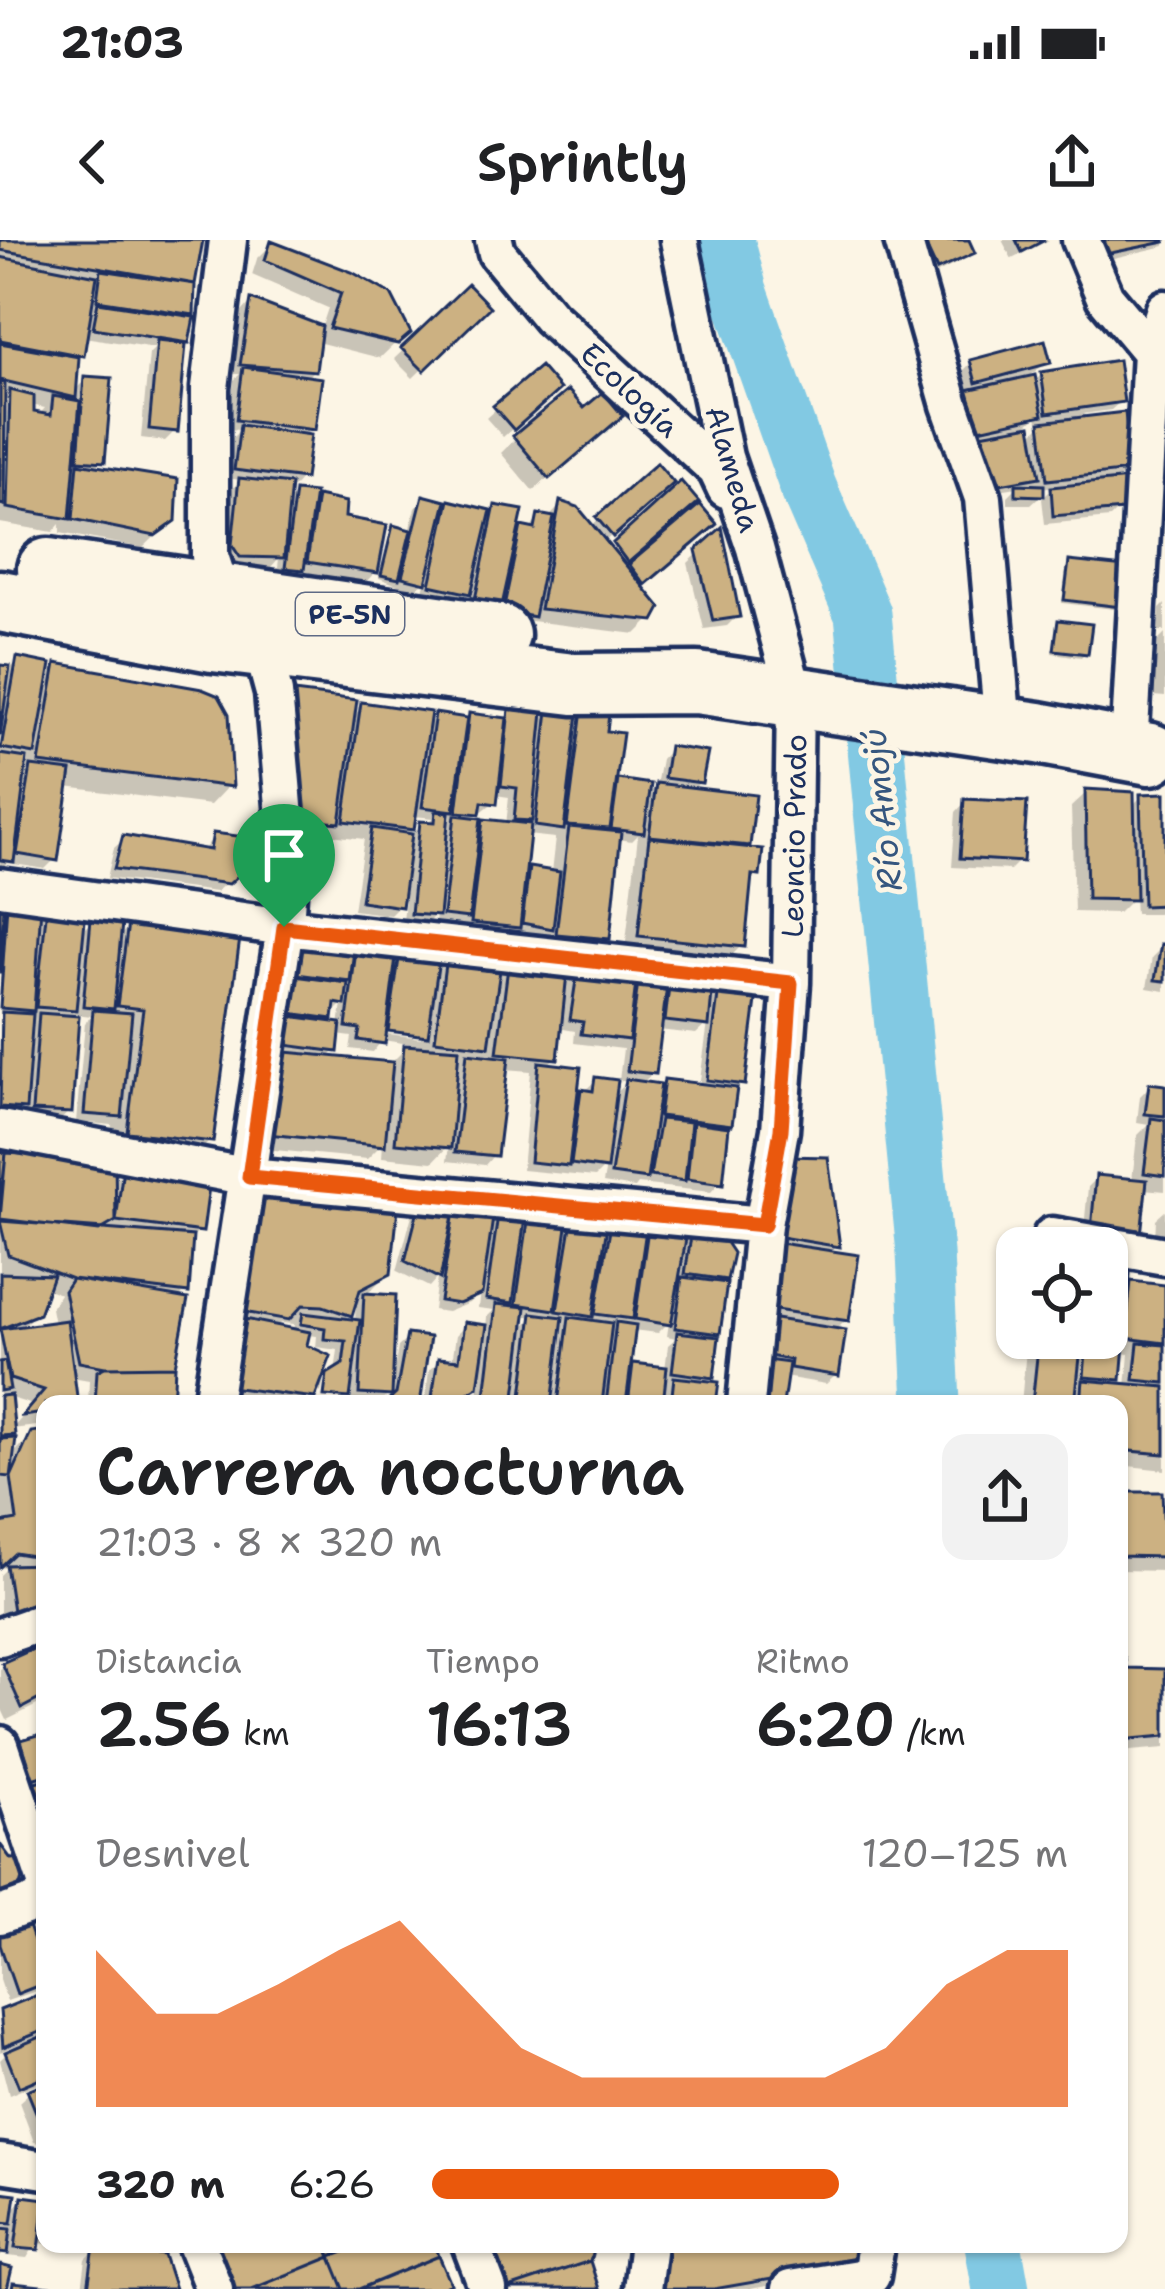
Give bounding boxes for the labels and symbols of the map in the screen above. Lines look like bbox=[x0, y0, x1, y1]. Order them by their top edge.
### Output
street label: Ecología bbox=[571, 333, 689, 447]
street label: Alameda bbox=[695, 401, 771, 537]
road number: PE-5N bbox=[296, 593, 404, 635]
water label: Río Amojú bbox=[851, 727, 913, 893]
street label: Leoncio Prado bbox=[772, 734, 816, 938]
pin bbox=[233, 804, 335, 927]

